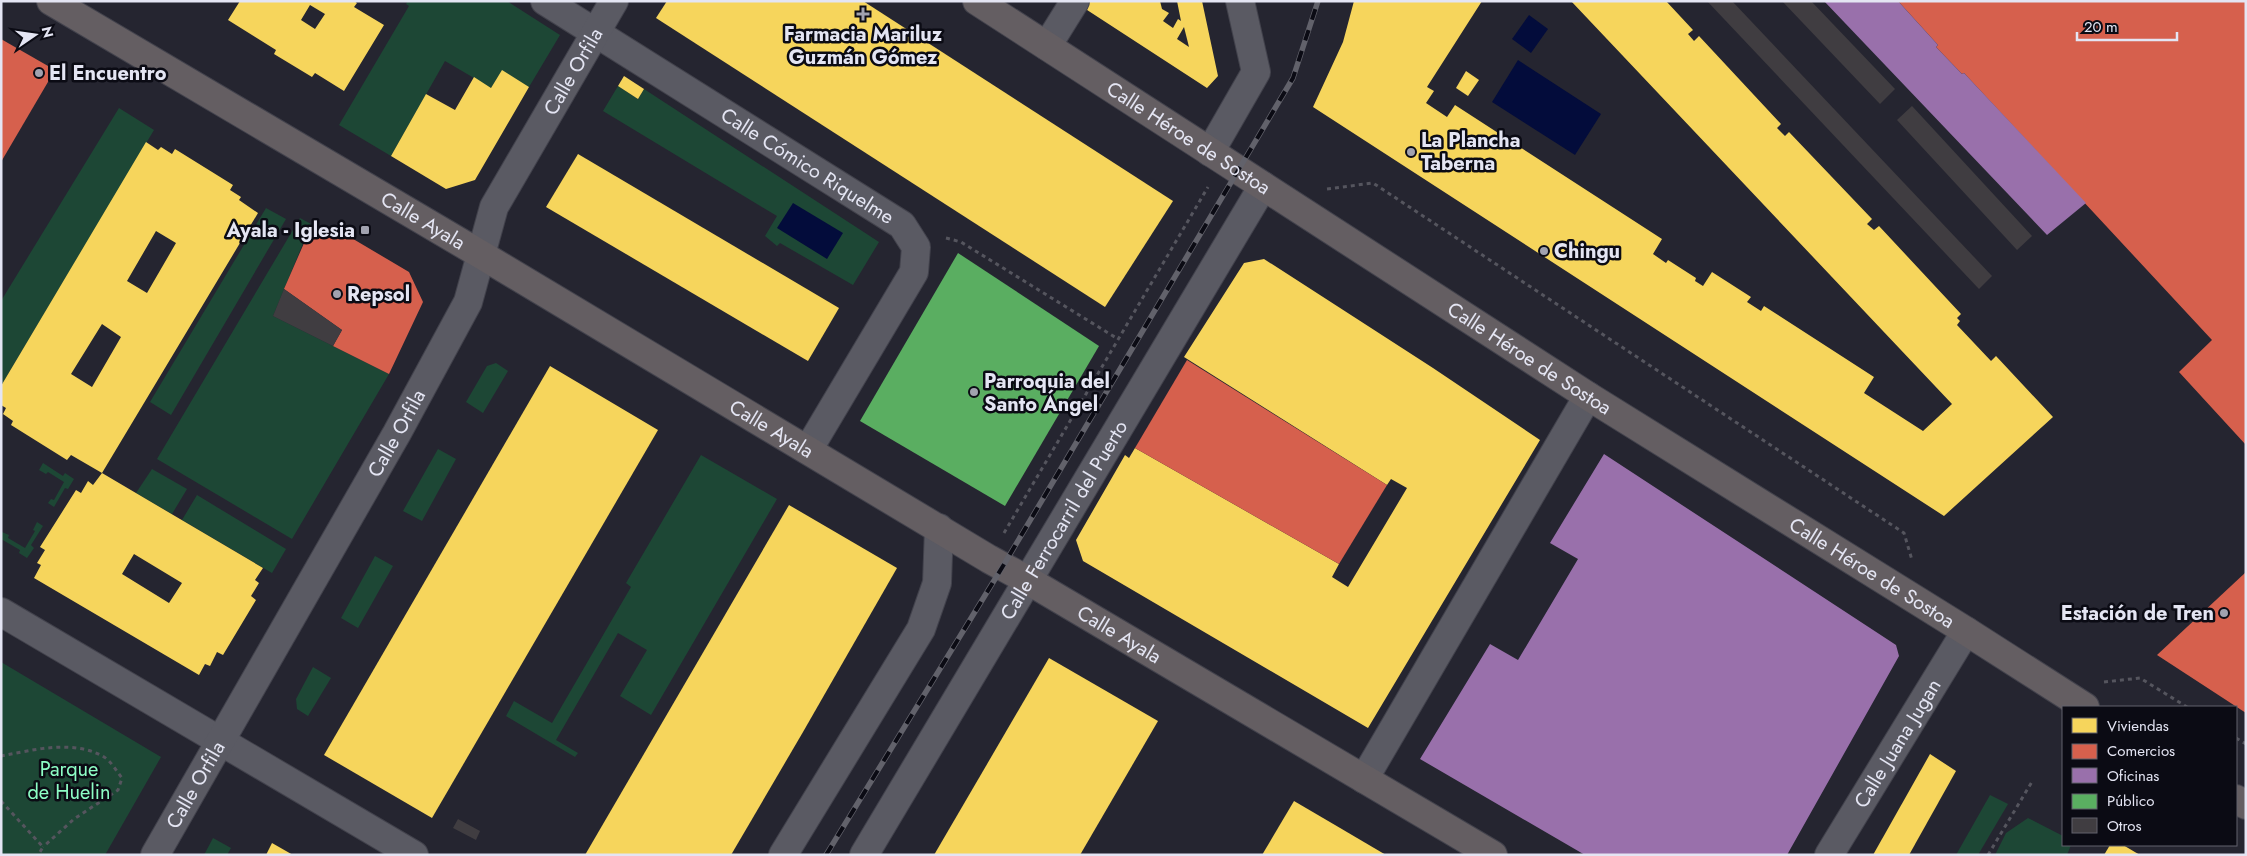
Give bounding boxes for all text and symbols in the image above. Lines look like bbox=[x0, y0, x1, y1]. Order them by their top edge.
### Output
marker: Farmacia Mariluz Guzmán Gómez bbox=[857, 8, 869, 20]
north arrow bbox=[10, 10, 60, 60]
scale bar bbox=[2077, 10, 2177, 42]
text: 20 m bbox=[2084, 16, 2118, 38]
place label: Farmacia Mariluz Guzmán Gómez bbox=[784, 20, 943, 72]
street label: Calle Orfila bbox=[537, 22, 610, 121]
text: N bbox=[37, 24, 59, 40]
place label: El Encuentro bbox=[49, 59, 167, 88]
marker: El Encuentro bbox=[33, 67, 45, 79]
street label: Calle Héroe de Sostoa bbox=[1101, 74, 1276, 202]
street label: Calle Cómico Riquelme bbox=[715, 101, 900, 232]
place label: La Plancha Taberna bbox=[1421, 126, 1521, 178]
marker: La Plancha Taberna bbox=[1405, 146, 1417, 158]
street label: Calle Ayala bbox=[375, 185, 471, 257]
place label: Ayala - Iglesia bbox=[226, 216, 355, 245]
marker: Ayala - Iglesia bbox=[359, 224, 371, 236]
place label: Chingu bbox=[1554, 237, 1620, 266]
marker: Chingu bbox=[1538, 245, 1550, 257]
place label: Repsol bbox=[347, 280, 410, 309]
marker: Repsol bbox=[331, 288, 343, 300]
street label: Calle Héroe de Sostoa bbox=[1442, 295, 1617, 422]
place label: Parroquia del Santo Ángel bbox=[984, 367, 1110, 419]
street label: Calle Orfila bbox=[361, 384, 433, 483]
marker: Parroquia del Santo Ángel bbox=[968, 386, 980, 398]
street label: Calle Ayala bbox=[724, 393, 819, 466]
street label: Calle Ferrocarril del Puerto bbox=[993, 415, 1135, 626]
street label: Calle Héroe de Sostoa bbox=[1783, 510, 1960, 636]
street label: Calle Ayala bbox=[1071, 598, 1167, 671]
place label: Estación de Tren bbox=[2061, 599, 2214, 628]
marker: Estación de Tren bbox=[2218, 607, 2230, 619]
street label: Calle Juana Jugan bbox=[1847, 673, 1948, 814]
legend bbox=[2062, 706, 2237, 846]
text: Viviendas bbox=[2107, 715, 2169, 737]
street label: Calle Orfila bbox=[159, 736, 232, 834]
text: Comercios bbox=[2107, 740, 2175, 762]
park label: Parque de Huelin bbox=[27, 755, 111, 807]
text: Oficinas bbox=[2107, 765, 2159, 787]
text: Público bbox=[2107, 790, 2154, 812]
text: Otros bbox=[2107, 815, 2142, 837]

